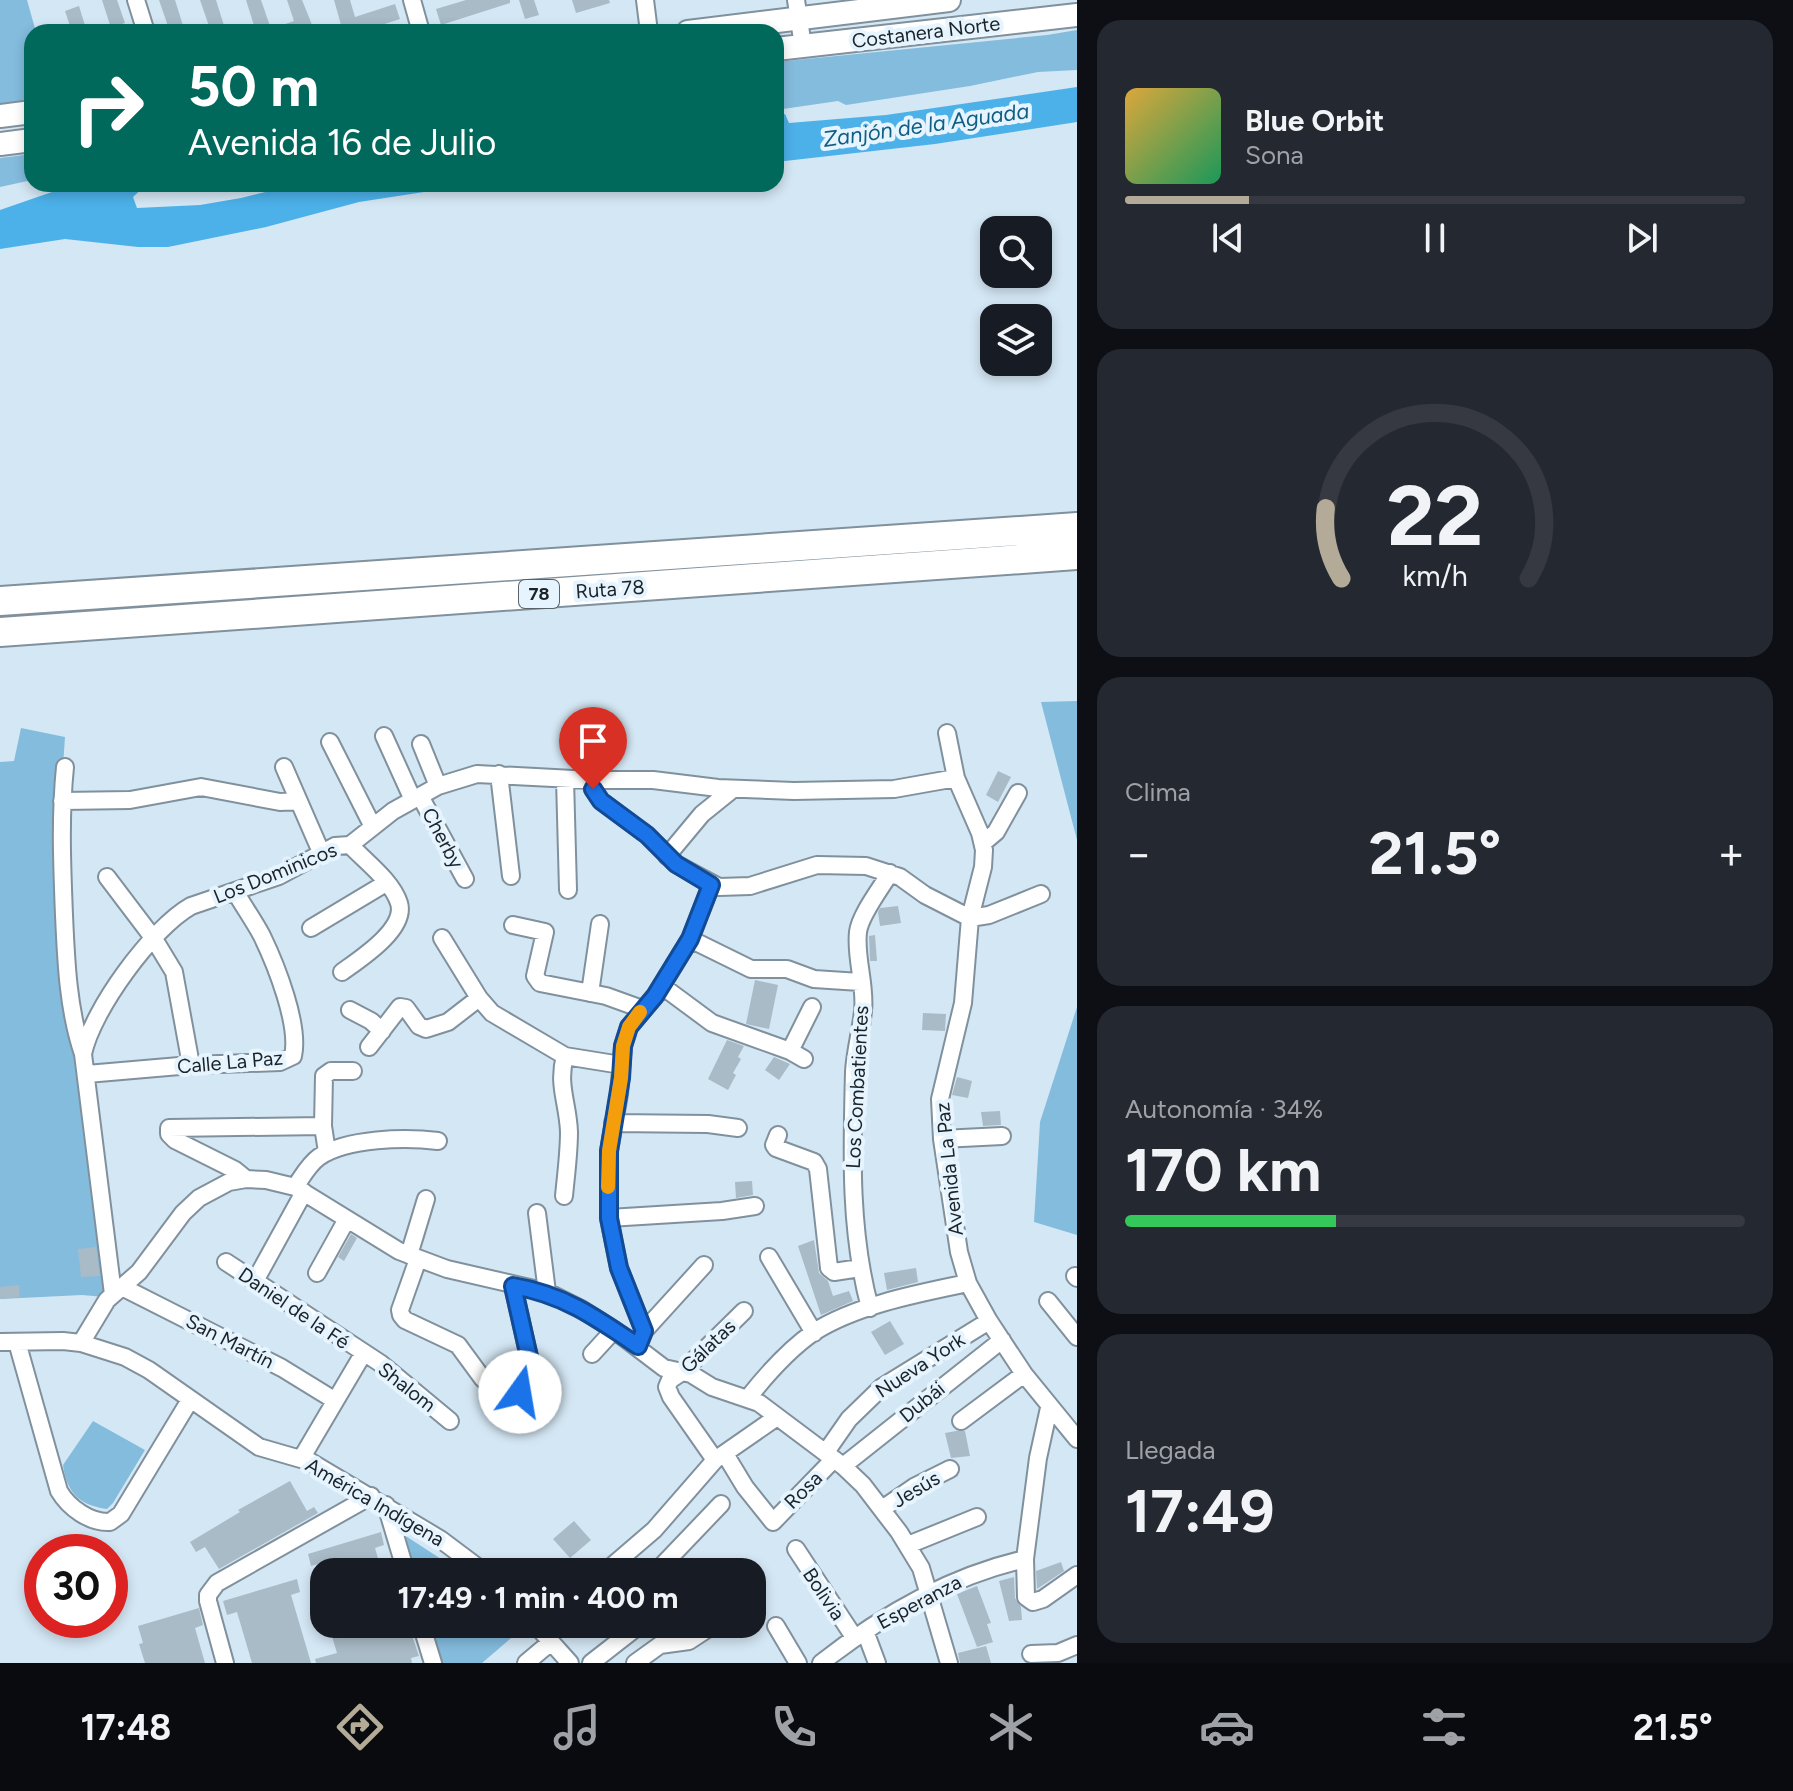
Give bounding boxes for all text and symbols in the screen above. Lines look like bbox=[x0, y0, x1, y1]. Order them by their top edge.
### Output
street label: Costanera Norte bbox=[850, 11, 1002, 53]
text: 50 m bbox=[188, 53, 319, 120]
icon: right bbox=[56, 56, 160, 160]
water label: Zanjón de la Aguada bbox=[821, 97, 1031, 153]
text: Blue Orbit bbox=[1245, 102, 1384, 139]
text: Avenida 16 de Julio bbox=[188, 121, 496, 164]
text: Sona bbox=[1245, 139, 1304, 171]
map controls bbox=[980, 216, 1052, 376]
button: search bbox=[980, 216, 1052, 288]
icon: previous bbox=[1206, 216, 1250, 260]
icon: pause bbox=[1413, 216, 1457, 260]
icon: next bbox=[1620, 216, 1664, 260]
button: layers bbox=[980, 304, 1052, 376]
text: 22 bbox=[1387, 465, 1483, 565]
text: km/h bbox=[1402, 559, 1468, 593]
street label: Ruta 78 bbox=[575, 575, 645, 603]
road number: 78 bbox=[519, 580, 559, 608]
pin bbox=[559, 707, 627, 789]
icon: arrive bbox=[571, 719, 615, 763]
text: Clima bbox=[1125, 776, 1191, 808]
street label: Cherby bbox=[417, 804, 469, 873]
text: 21.5° bbox=[1369, 817, 1501, 889]
text: − bbox=[1125, 827, 1152, 880]
text: + bbox=[1718, 827, 1745, 880]
street label: Los Dominicos bbox=[210, 837, 340, 909]
street label: Los Combatientes bbox=[841, 1005, 873, 1169]
street label: Calle La Paz bbox=[176, 1045, 284, 1079]
text: Autonomía · 34% bbox=[1125, 1093, 1323, 1125]
street label: Avenida La Paz bbox=[930, 1101, 968, 1237]
text: 170 km bbox=[1125, 1134, 1321, 1206]
street label: Daniel de la Fé bbox=[234, 1262, 354, 1354]
street label: San Martín bbox=[182, 1309, 278, 1373]
street label: Gálatas bbox=[676, 1314, 740, 1378]
street label: Nueva York bbox=[871, 1327, 969, 1403]
position arrow bbox=[478, 1350, 562, 1434]
street label: Shalom bbox=[373, 1357, 441, 1417]
street label: Dubái bbox=[894, 1376, 950, 1428]
text: Llegada bbox=[1125, 1434, 1215, 1466]
street label: América Indígena bbox=[302, 1453, 448, 1551]
street label: Rosa bbox=[779, 1466, 827, 1514]
street label: Jesús bbox=[888, 1466, 944, 1512]
text: 17:49 bbox=[1125, 1475, 1275, 1547]
speed limit sign: 30 bbox=[24, 1534, 128, 1638]
street label: Bolivia bbox=[798, 1563, 850, 1625]
street label: Esperanza bbox=[873, 1570, 965, 1634]
text: 17:49 · 1 min · 400 m bbox=[398, 1579, 678, 1616]
icon: directions bbox=[332, 1699, 388, 1755]
icon: music bbox=[549, 1699, 605, 1755]
icon: phone bbox=[766, 1699, 822, 1755]
icon: climate bbox=[983, 1699, 1039, 1755]
icon: car bbox=[1199, 1699, 1255, 1755]
icon: filters bbox=[1416, 1699, 1472, 1755]
text: 17:48 bbox=[80, 1706, 171, 1749]
text: 21.5° bbox=[1633, 1706, 1713, 1749]

